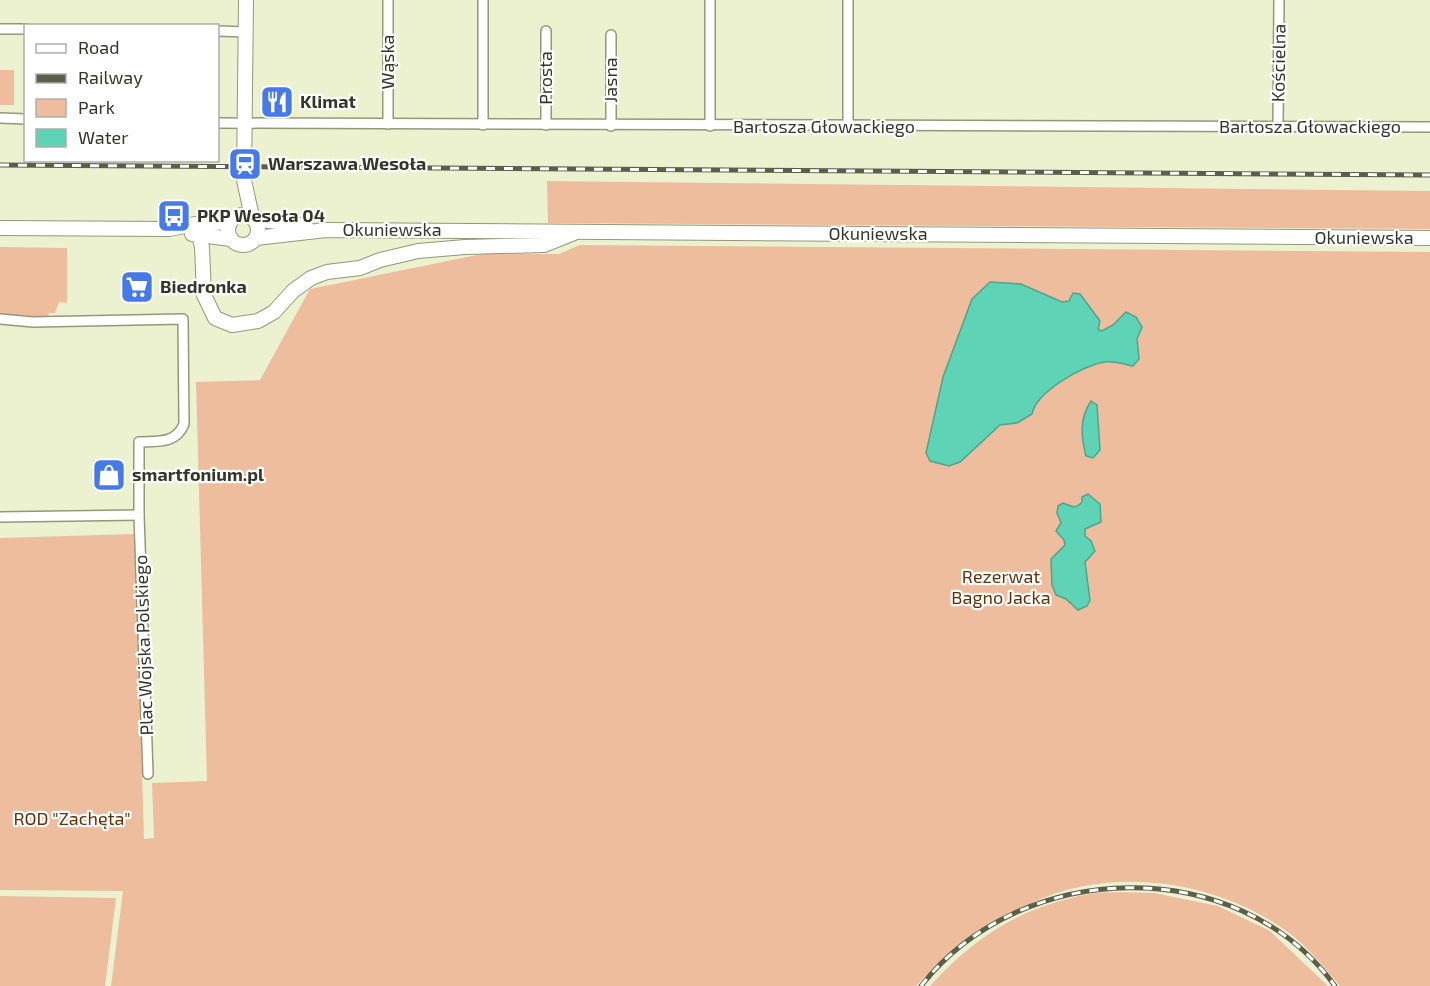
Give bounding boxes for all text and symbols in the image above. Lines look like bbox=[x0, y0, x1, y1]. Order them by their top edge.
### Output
legend bbox=[24, 24, 219, 162]
street label: Kościelna bbox=[1266, 24, 1290, 102]
street label: Wąska bbox=[376, 35, 398, 89]
text: Road bbox=[78, 36, 119, 58]
street label: Prosta bbox=[534, 51, 556, 105]
street label: Jasna bbox=[599, 57, 621, 103]
text: Railway bbox=[78, 66, 143, 88]
restaurant icon: Klimat bbox=[259, 84, 295, 120]
place label: Klimat bbox=[300, 90, 356, 112]
text: Park bbox=[78, 96, 115, 118]
street label: Bartosza Głowackiego bbox=[733, 115, 915, 137]
street label: Bartosza Głowackiego bbox=[1219, 115, 1401, 137]
text: Water bbox=[78, 126, 128, 148]
station icon: Warszawa Wesoła bbox=[227, 146, 263, 182]
place label: Warszawa Wesoła bbox=[268, 152, 426, 174]
bus stop icon: PKP Wesoła 04 bbox=[156, 198, 192, 234]
place label: PKP Wesoła 04 bbox=[197, 204, 325, 226]
street label: Okuniewska bbox=[342, 218, 442, 240]
street label: Okuniewska bbox=[828, 222, 928, 244]
street label: Okuniewska bbox=[1314, 226, 1414, 248]
supermarket icon: Biedronka bbox=[119, 269, 155, 305]
place label: Biedronka bbox=[160, 275, 247, 297]
shop icon: smartfonium.pl bbox=[91, 457, 127, 493]
place label: smartfonium.pl bbox=[132, 463, 264, 485]
street label: Plac Wojska Polskiego bbox=[129, 554, 157, 736]
park label: Rezerwat Bagno Jacka bbox=[951, 565, 1051, 608]
park label: ROD "Zachęta" bbox=[13, 807, 131, 829]

